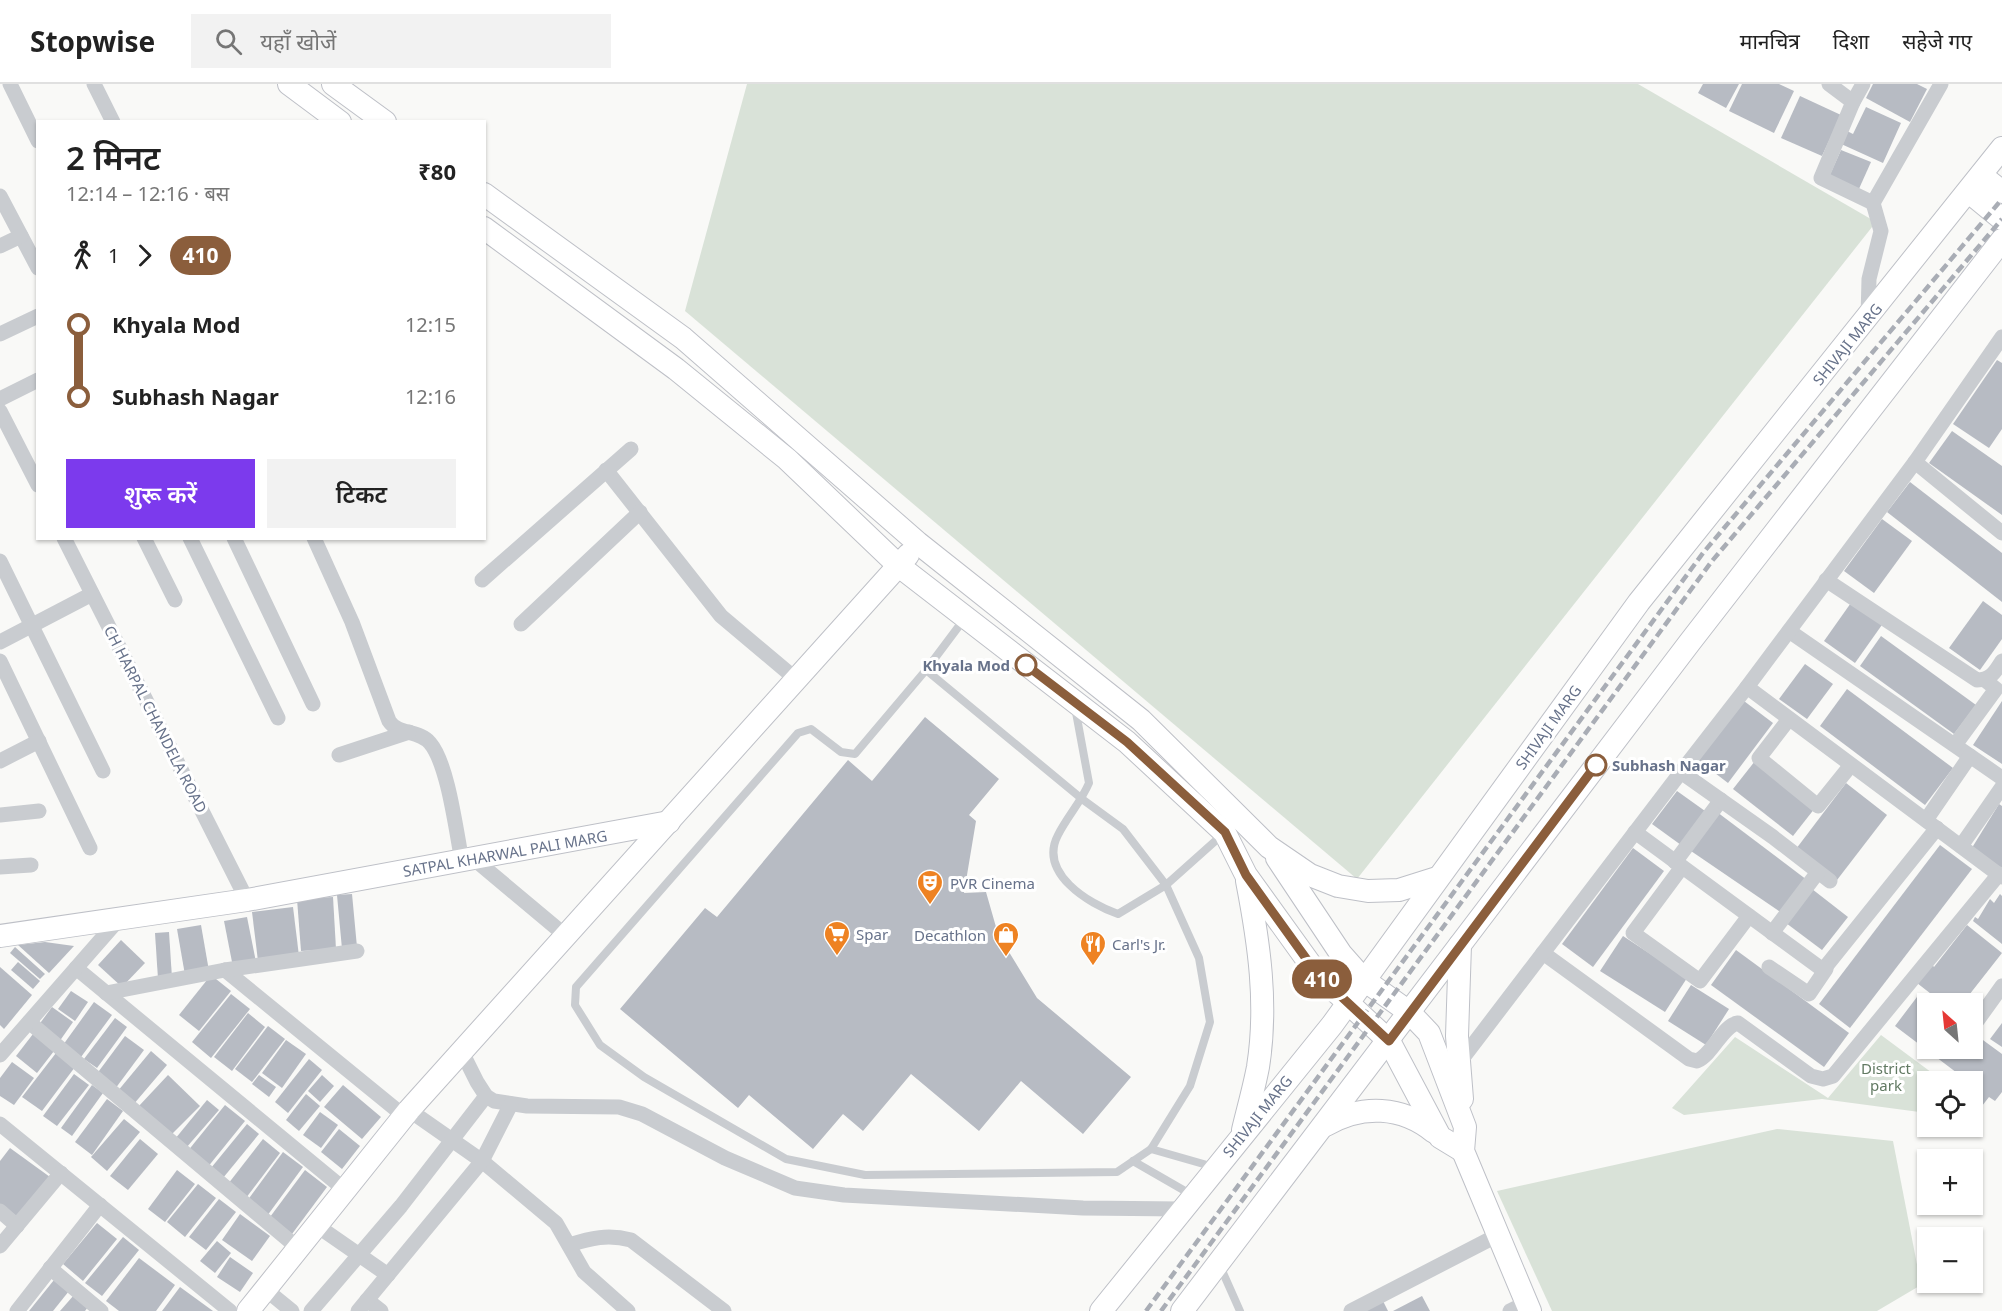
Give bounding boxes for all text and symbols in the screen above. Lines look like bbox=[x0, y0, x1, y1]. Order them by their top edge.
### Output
search box bbox=[191, 14, 611, 68]
text: Stopwise bbox=[30, 22, 155, 60]
icon: search bbox=[212, 25, 245, 58]
text: यहाँ खोजें bbox=[260, 26, 336, 56]
text: मानचित्र bbox=[1740, 27, 1800, 55]
text: दिशा bbox=[1833, 27, 1869, 55]
text: सहेजे गए bbox=[1902, 27, 1972, 55]
text: 2 मिनट bbox=[66, 135, 160, 180]
text: ₹80 bbox=[418, 156, 456, 186]
text: 12:14 – 12:16 · बस bbox=[66, 180, 229, 207]
icon: walk bbox=[66, 239, 99, 272]
icon: forward bbox=[128, 239, 161, 272]
text: 410 bbox=[182, 241, 219, 269]
text: 1 bbox=[108, 242, 119, 269]
street label: SHIVAJI MARG bbox=[1808, 299, 1886, 389]
text: Khyala Mod bbox=[112, 309, 241, 339]
text: 12:15 bbox=[405, 311, 456, 338]
text: Subhash Nagar bbox=[112, 381, 279, 411]
text: 12:16 bbox=[405, 383, 456, 410]
button: शुरू करें bbox=[66, 459, 255, 528]
button: टिकट bbox=[267, 459, 456, 528]
street label: CH HARPAL CHANDELA ROAD bbox=[100, 622, 212, 816]
marker: Khyala Mod bbox=[1015, 654, 1037, 676]
place label: Khyala Mod bbox=[922, 655, 1010, 675]
street label: SHIVAJI MARG bbox=[1511, 681, 1585, 773]
marker: Subhash Nagar bbox=[1585, 754, 1607, 776]
place label: Subhash Nagar bbox=[1612, 755, 1726, 775]
street label: SATPAL KHARWAL PALI MARG bbox=[401, 825, 609, 881]
theatre icon: PVR Cinema bbox=[915, 868, 945, 906]
place label: PVR Cinema bbox=[950, 873, 1035, 893]
supermarket icon: Spar bbox=[822, 919, 852, 957]
shop icon: Decathlon bbox=[991, 920, 1021, 958]
place label: Spar bbox=[856, 924, 888, 944]
place label: Decathlon bbox=[914, 925, 986, 945]
restaurant icon: Carl's Jr. bbox=[1078, 929, 1108, 967]
place label: Carl's Jr. bbox=[1112, 934, 1166, 954]
line badge: 410 bbox=[1288, 960, 1356, 998]
text: 410 bbox=[1304, 965, 1340, 993]
north arrow bbox=[1917, 993, 1983, 1059]
map controls bbox=[1917, 993, 1983, 1293]
park label: District park bbox=[1861, 1058, 1912, 1095]
street label: SHIVAJI MARG bbox=[1218, 1071, 1296, 1161]
button: locate bbox=[1917, 1071, 1983, 1137]
button: + bbox=[1917, 1149, 1983, 1215]
button: − bbox=[1917, 1227, 1983, 1293]

